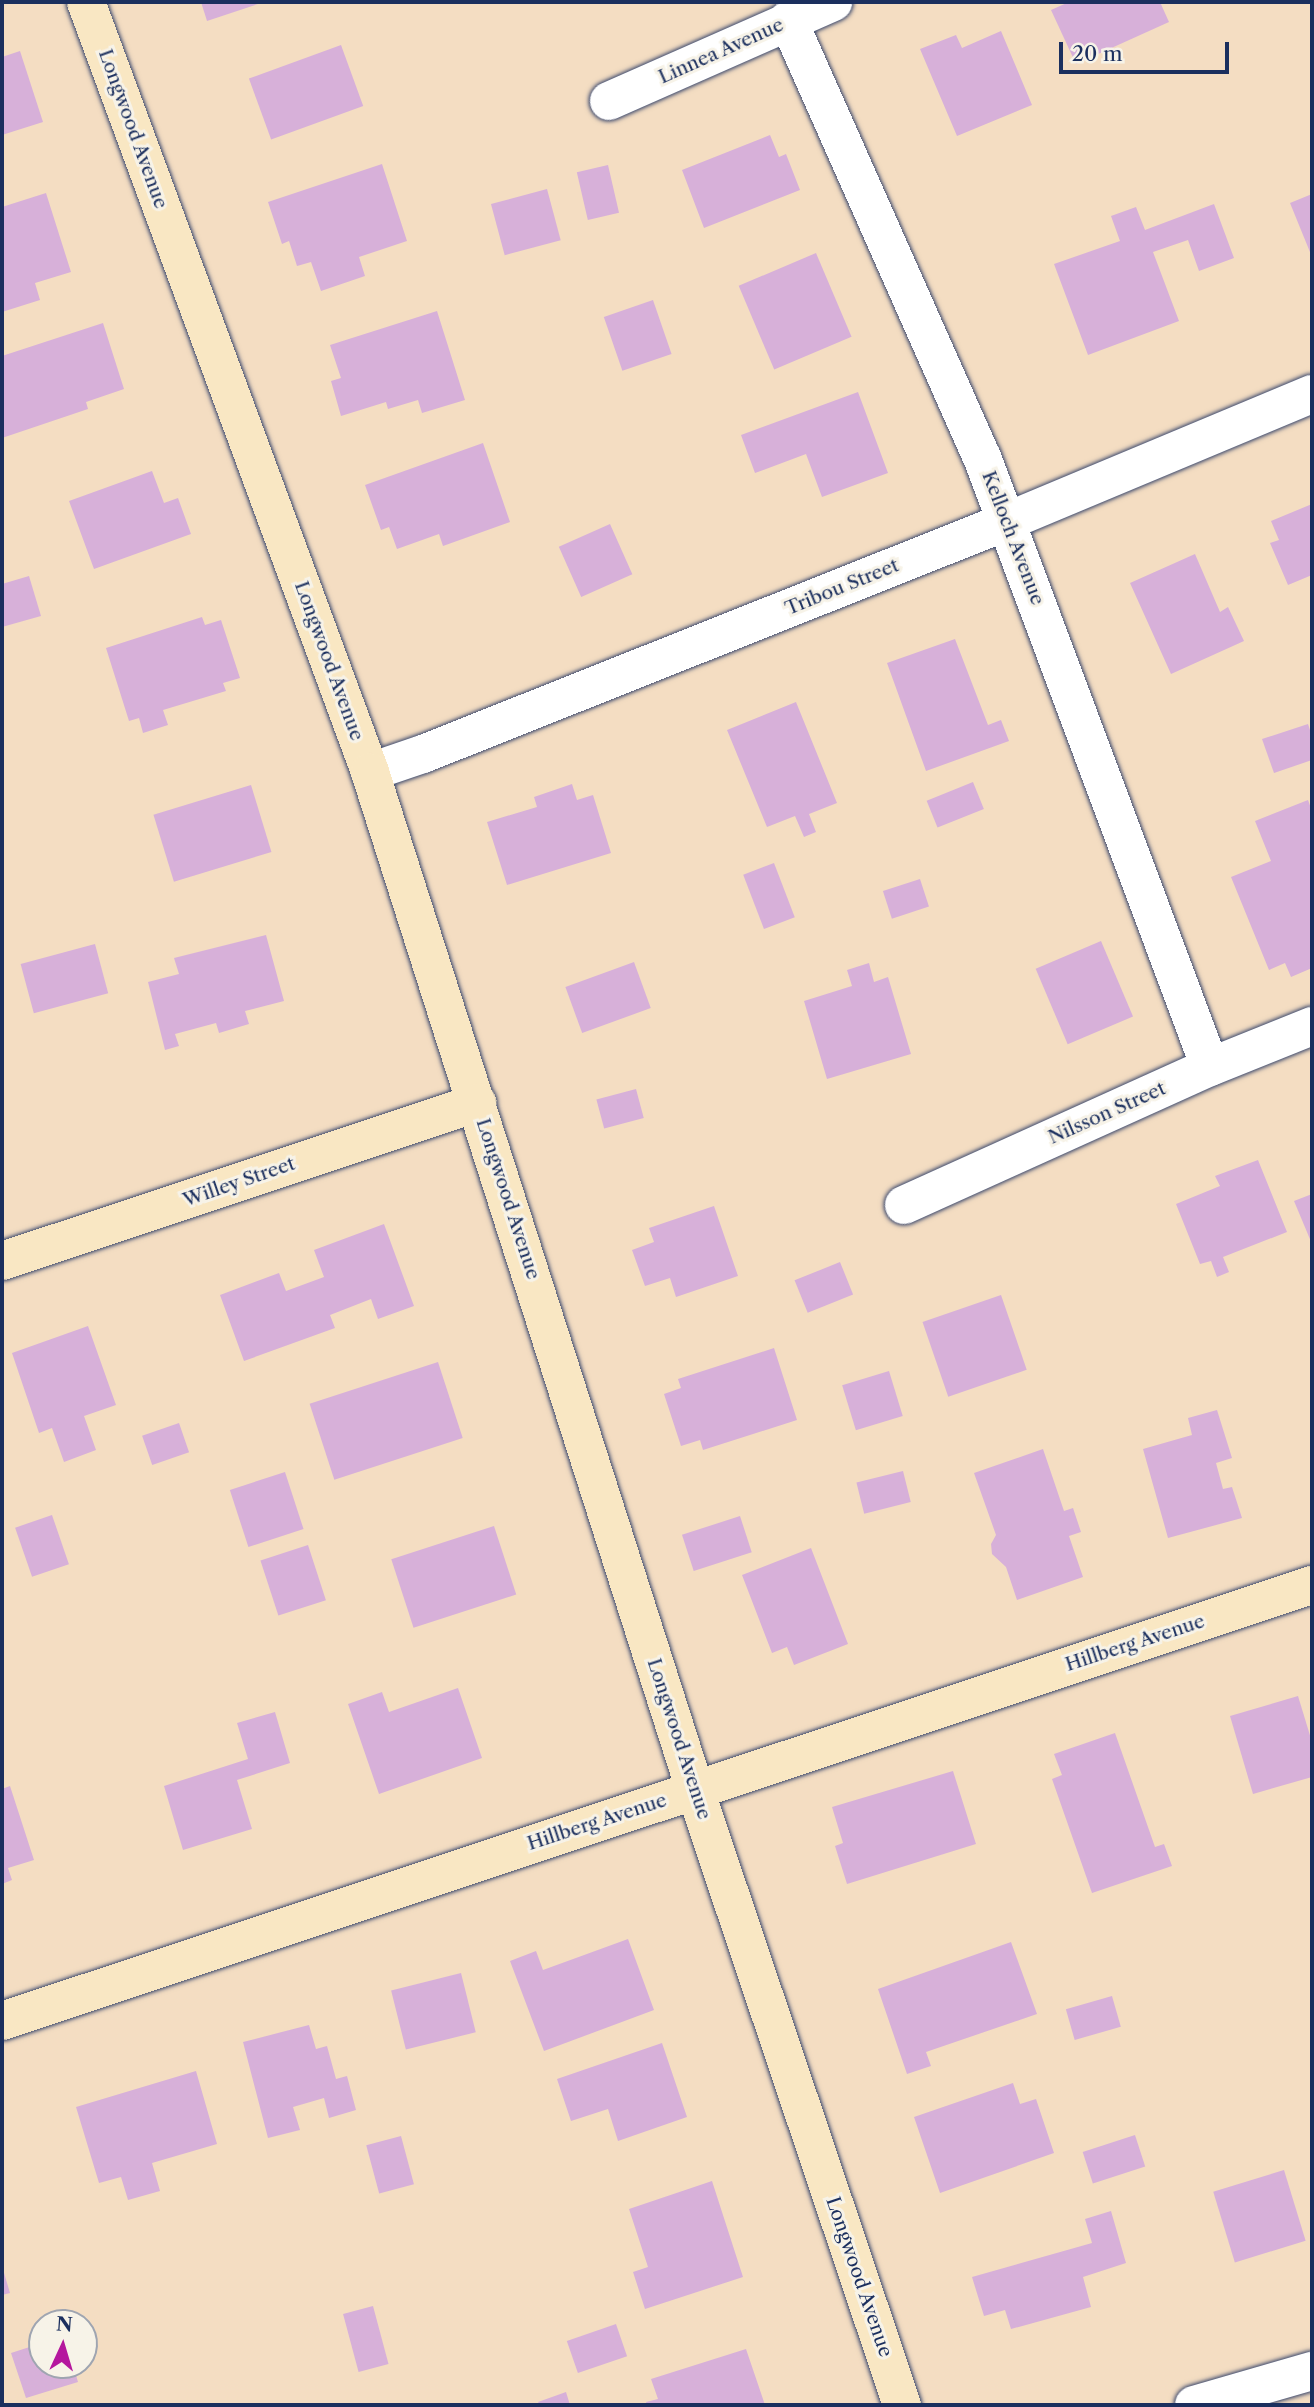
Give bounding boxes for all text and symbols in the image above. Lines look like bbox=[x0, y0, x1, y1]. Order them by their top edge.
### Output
street label: Linnea Avenue bbox=[655, 13, 787, 89]
scale bar bbox=[1062, 28, 1232, 72]
text: 20 m bbox=[1072, 41, 1123, 66]
street label: Longwood Avenue bbox=[93, 46, 173, 212]
street label: Kelloch Avenue bbox=[977, 467, 1049, 609]
street label: Tribou Street bbox=[782, 554, 902, 620]
street label: Longwood Avenue bbox=[289, 578, 369, 744]
street label: Nilsson Street bbox=[1045, 1077, 1169, 1149]
street label: Longwood Avenue bbox=[471, 1115, 545, 1283]
street label: Willey Street bbox=[180, 1152, 298, 1212]
street label: Hillberg Avenue bbox=[1062, 1610, 1208, 1676]
street label: Longwood Avenue bbox=[642, 1655, 716, 1823]
street label: Hillberg Avenue bbox=[524, 1789, 670, 1855]
street label: Longwood Avenue bbox=[821, 2194, 897, 2360]
north arrow bbox=[28, 2309, 98, 2379]
text: N bbox=[55, 2312, 73, 2337]

